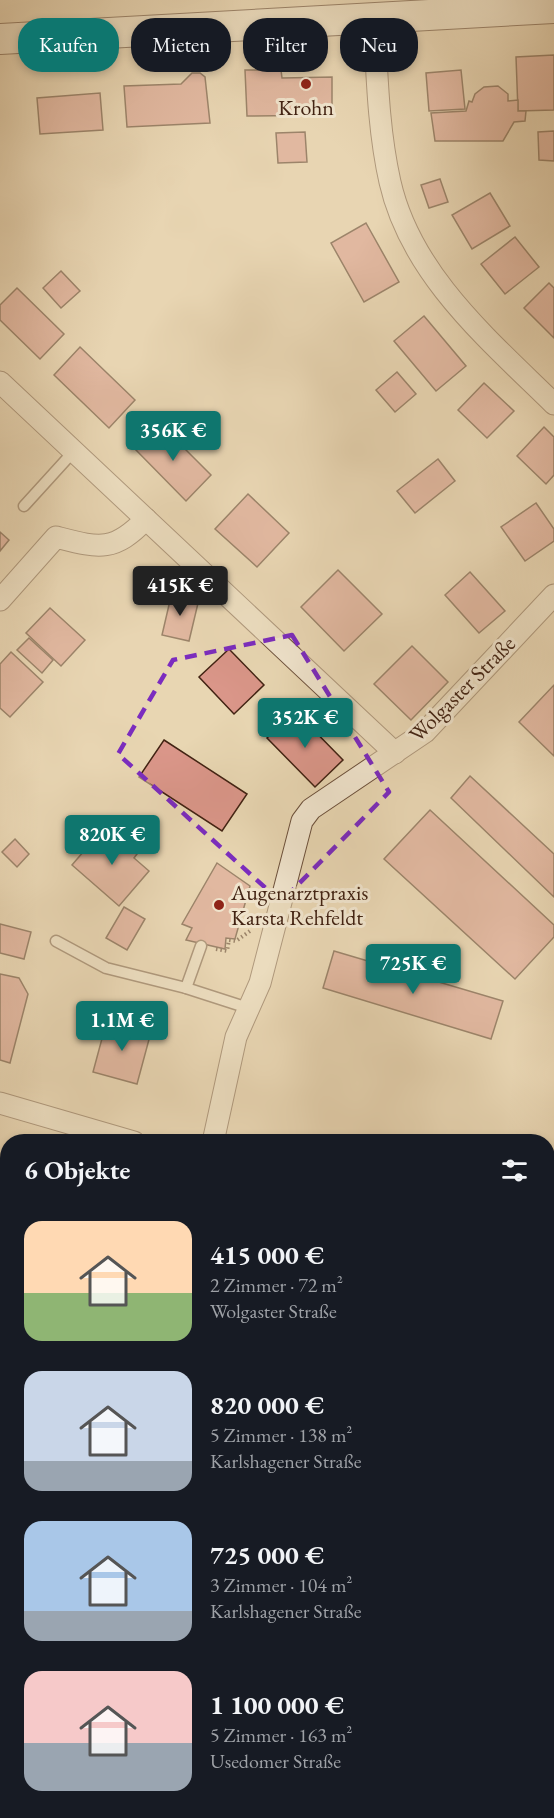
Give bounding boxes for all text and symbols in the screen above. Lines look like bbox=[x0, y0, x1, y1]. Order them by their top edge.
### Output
chip: Kaufen bbox=[18, 18, 119, 72]
chip: Mieten bbox=[131, 18, 231, 72]
chip: Filter bbox=[243, 18, 328, 72]
chip: Neu bbox=[340, 18, 418, 72]
marker: Krohn bbox=[299, 77, 313, 91]
place label: Krohn bbox=[278, 93, 334, 122]
pin: 356K € bbox=[124, 411, 222, 462]
text: 356K € bbox=[140, 417, 206, 443]
pin: 415K € bbox=[131, 566, 229, 617]
text: 415K € bbox=[147, 572, 213, 598]
street label: Wolgaster Straße bbox=[402, 629, 522, 749]
pin: 352K € bbox=[256, 698, 354, 749]
text: 352K € bbox=[272, 704, 338, 730]
pin: 820K € bbox=[63, 815, 161, 866]
text: 820K € bbox=[79, 821, 145, 847]
place label: Augenarztpraxis Karsta Rehfeldt bbox=[230, 878, 368, 932]
marker: Augenarztpraxis Karsta Rehfeldt bbox=[212, 898, 226, 912]
pin: 725K € bbox=[364, 944, 462, 995]
text: 725K € bbox=[380, 950, 446, 976]
pin: 1.1M € bbox=[73, 1001, 171, 1052]
text: 1.1M € bbox=[90, 1007, 154, 1033]
text: 6 Objekte bbox=[24, 1153, 130, 1187]
icon: filters bbox=[498, 1154, 531, 1187]
text: 415 000 € bbox=[210, 1238, 324, 1272]
icon: home bbox=[72, 1245, 144, 1317]
text: 2 Zimmer · 72 m² bbox=[210, 1272, 343, 1298]
text: Wolgaster Straße bbox=[210, 1298, 337, 1324]
text: 820 000 € bbox=[210, 1388, 324, 1422]
icon: home bbox=[72, 1395, 144, 1467]
text: 5 Zimmer · 138 m² bbox=[210, 1422, 353, 1448]
text: Karlshagener Straße bbox=[210, 1448, 361, 1474]
text: 725 000 € bbox=[210, 1538, 324, 1572]
icon: home bbox=[72, 1545, 144, 1617]
text: 3 Zimmer · 104 m² bbox=[210, 1572, 353, 1598]
text: Karlshagener Straße bbox=[210, 1598, 361, 1624]
text: 1 100 000 € bbox=[210, 1688, 344, 1722]
icon: home bbox=[72, 1695, 144, 1767]
text: 5 Zimmer · 163 m² bbox=[210, 1722, 353, 1748]
text: Usedomer Straße bbox=[210, 1748, 341, 1774]

